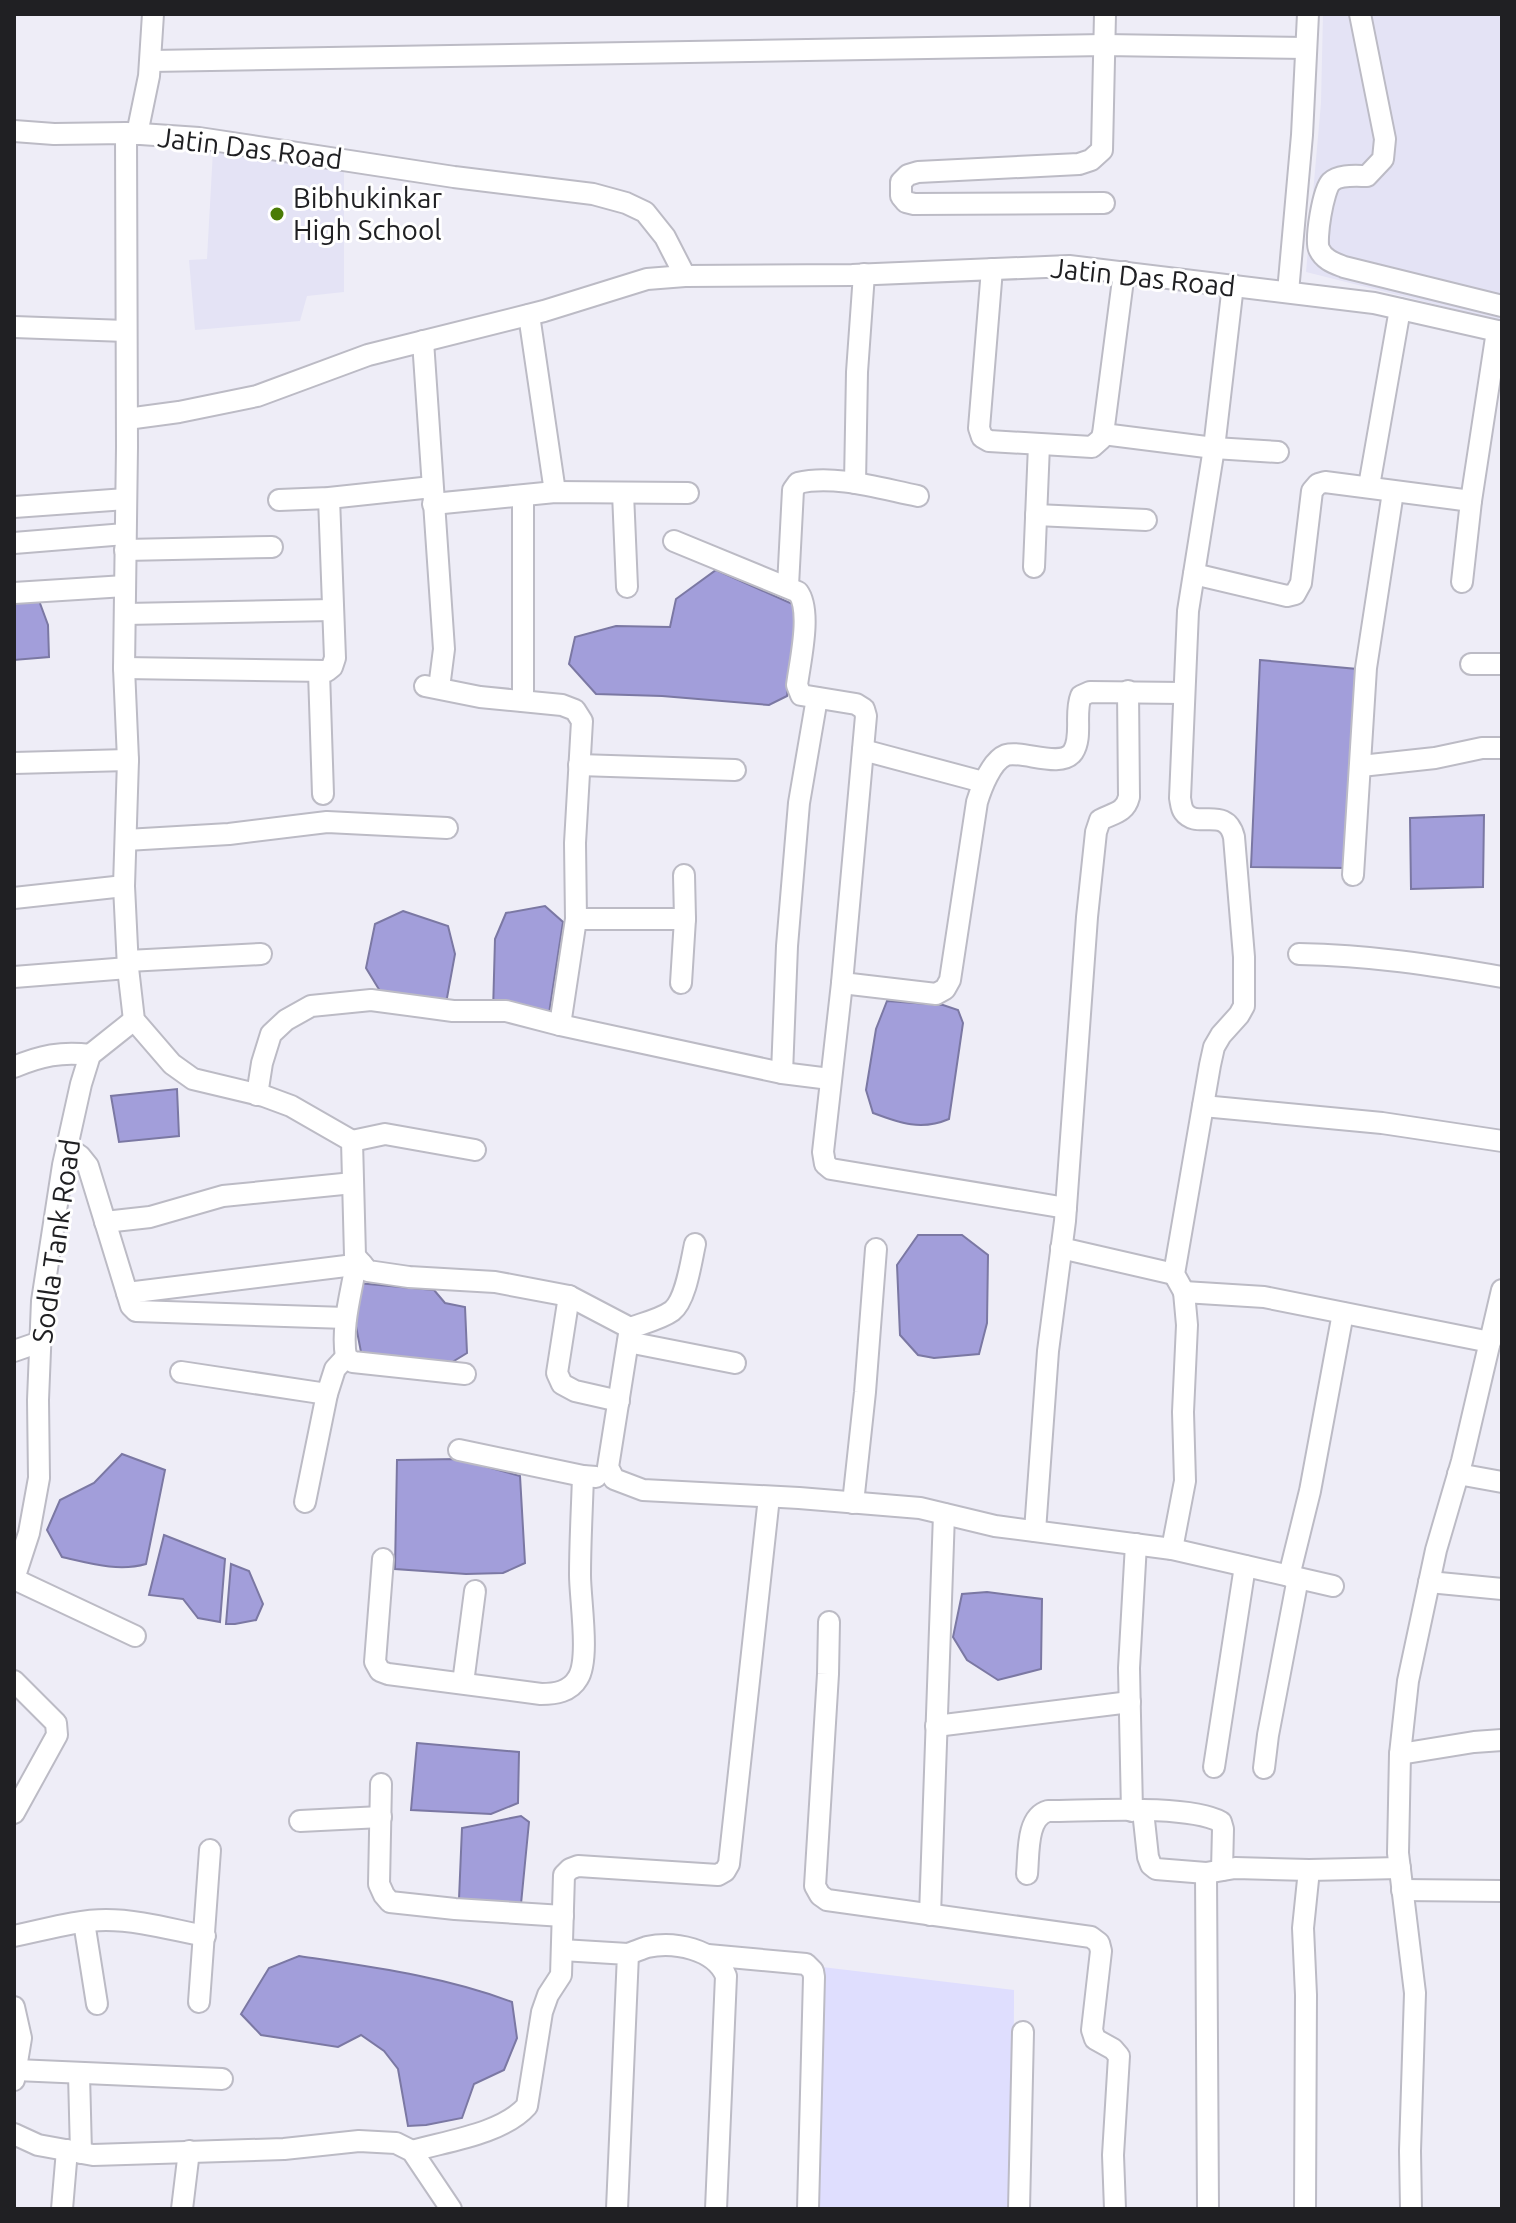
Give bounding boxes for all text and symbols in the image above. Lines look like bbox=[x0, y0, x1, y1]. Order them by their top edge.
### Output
street label: Jatin Das Road bbox=[156, 121, 344, 174]
place label: Bibhukinkar High School bbox=[293, 182, 442, 245]
marker: Bibhukinkar High School bbox=[268, 205, 286, 223]
street label: Jatin Das Road bbox=[1049, 251, 1237, 302]
street label: Sodla Tank Road bbox=[26, 1137, 85, 1345]

